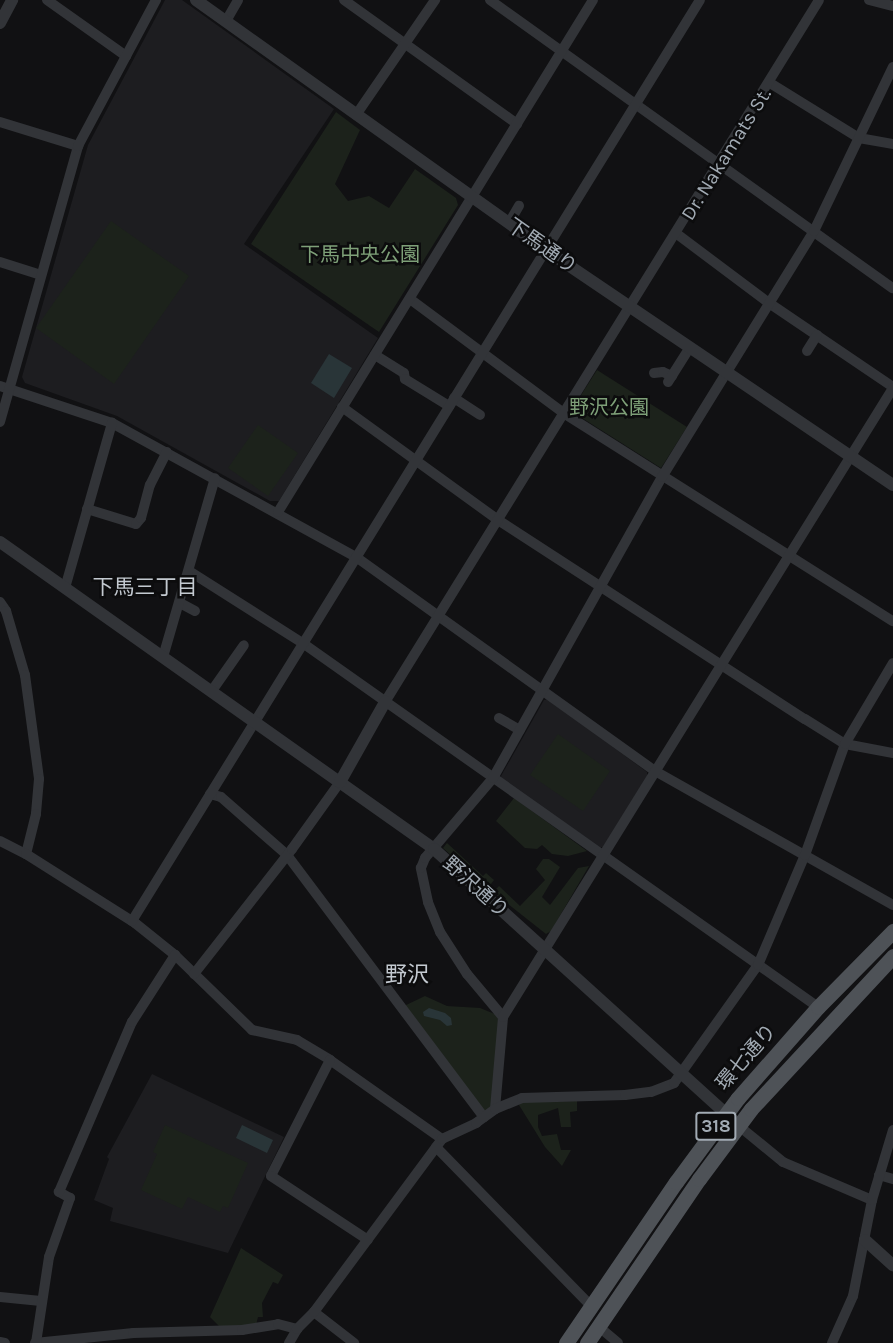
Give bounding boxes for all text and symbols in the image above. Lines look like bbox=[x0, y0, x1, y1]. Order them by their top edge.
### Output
street label: Dr. Nakamats St. bbox=[676, 83, 776, 225]
street label: 下馬通り bbox=[502, 213, 582, 279]
park label: 下馬中央公園 bbox=[300, 242, 420, 266]
park label: 野沢公園 bbox=[569, 395, 649, 419]
district label: 下馬三丁目 bbox=[93, 574, 197, 600]
street label: 野沢通り bbox=[438, 851, 514, 923]
district label: 野沢 bbox=[385, 963, 429, 989]
street label: 環七通り bbox=[711, 1019, 781, 1095]
road number: 318 bbox=[695, 1111, 737, 1141]

